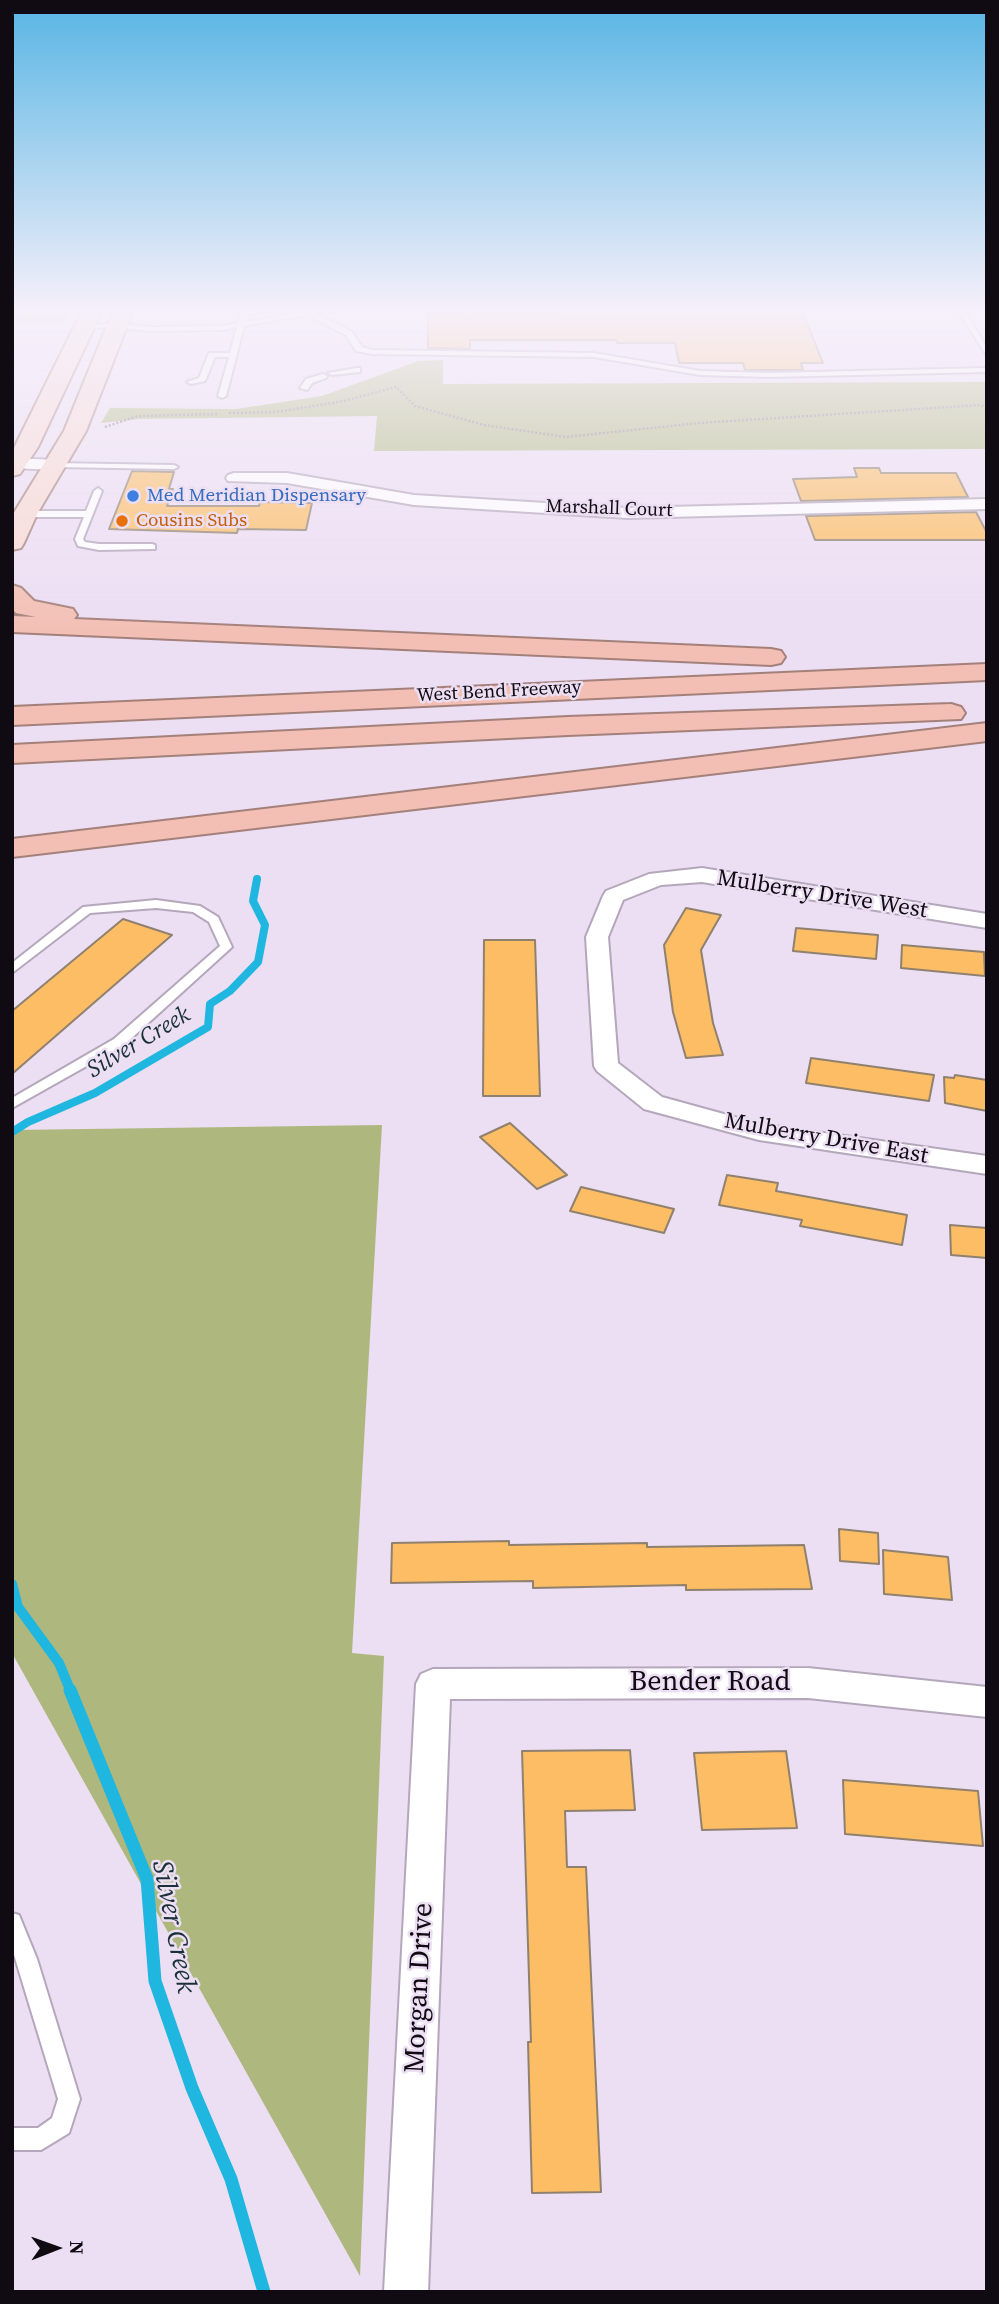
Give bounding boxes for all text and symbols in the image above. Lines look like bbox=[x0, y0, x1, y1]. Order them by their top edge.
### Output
place label: Med Meridian Dispensary bbox=[147, 485, 366, 507]
marker: Med Meridian Dispensary bbox=[125, 488, 141, 504]
street label: Marshall Court bbox=[545, 495, 673, 523]
place label: Cousins Subs bbox=[136, 510, 247, 532]
marker: Cousins Subs bbox=[114, 513, 130, 529]
street label: West Bend Freeway bbox=[416, 676, 582, 708]
street label: Mulberry Drive West bbox=[715, 865, 929, 925]
water label: Silver Creek bbox=[82, 1001, 196, 1085]
street label: Mulberry Drive East bbox=[722, 1108, 930, 1170]
street label: Bender Road bbox=[630, 1666, 790, 1700]
water label: Silver Creek bbox=[144, 1858, 202, 1996]
street label: Morgan Drive bbox=[399, 1902, 441, 2074]
north arrow bbox=[21, 2213, 91, 2283]
text: N bbox=[64, 2240, 90, 2255]

